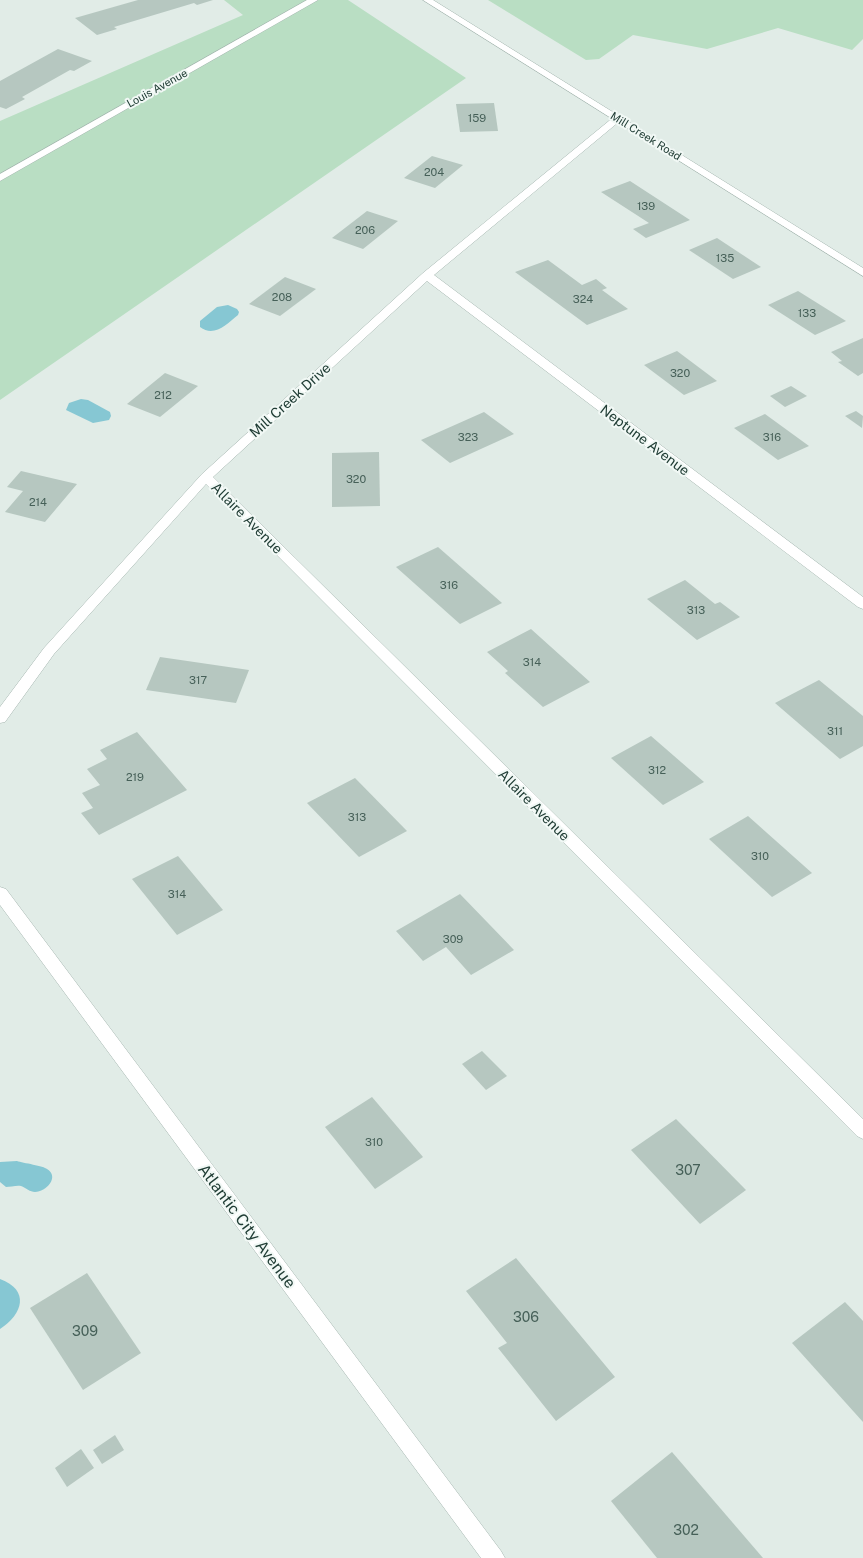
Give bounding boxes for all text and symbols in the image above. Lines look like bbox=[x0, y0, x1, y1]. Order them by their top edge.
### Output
street label: Louis Avenue bbox=[125, 66, 189, 110]
street label: Mill Creek Road bbox=[609, 109, 683, 163]
house number: 159 bbox=[468, 112, 486, 124]
house number: 204 bbox=[424, 166, 444, 178]
house number: 139 bbox=[637, 200, 655, 212]
house number: 206 bbox=[355, 224, 375, 236]
house number: 135 bbox=[716, 252, 734, 264]
house number: 208 bbox=[272, 291, 292, 303]
house number: 324 bbox=[573, 293, 593, 305]
house number: 133 bbox=[798, 307, 816, 319]
street label: Mill Creek Drive bbox=[246, 359, 334, 440]
house number: 320 bbox=[670, 367, 690, 379]
house number: 212 bbox=[154, 389, 172, 401]
street label: Neptune Avenue bbox=[597, 401, 693, 479]
house number: 323 bbox=[458, 431, 478, 443]
house number: 316 bbox=[763, 431, 781, 443]
house number: 320 bbox=[346, 473, 366, 485]
street label: Allaire Avenue bbox=[208, 479, 286, 557]
house number: 214 bbox=[29, 496, 47, 508]
house number: 316 bbox=[440, 579, 458, 591]
house number: 313 bbox=[687, 604, 705, 616]
house number: 314 bbox=[523, 656, 541, 668]
house number: 317 bbox=[189, 674, 207, 686]
house number: 311 bbox=[827, 725, 843, 737]
house number: 312 bbox=[648, 764, 666, 776]
street label: Allaire Avenue bbox=[495, 766, 573, 844]
house number: 219 bbox=[126, 771, 144, 783]
house number: 313 bbox=[348, 811, 366, 823]
house number: 310 bbox=[751, 850, 769, 862]
house number: 314 bbox=[168, 888, 186, 900]
house number: 309 bbox=[443, 933, 463, 945]
house number: 310 bbox=[365, 1136, 383, 1148]
street label: Atlantic City Avenue bbox=[194, 1160, 300, 1292]
house number: 307 bbox=[675, 1162, 701, 1178]
house number: 306 bbox=[513, 1309, 539, 1325]
house number: 309 bbox=[72, 1323, 98, 1339]
house number: 302 bbox=[673, 1522, 699, 1538]

